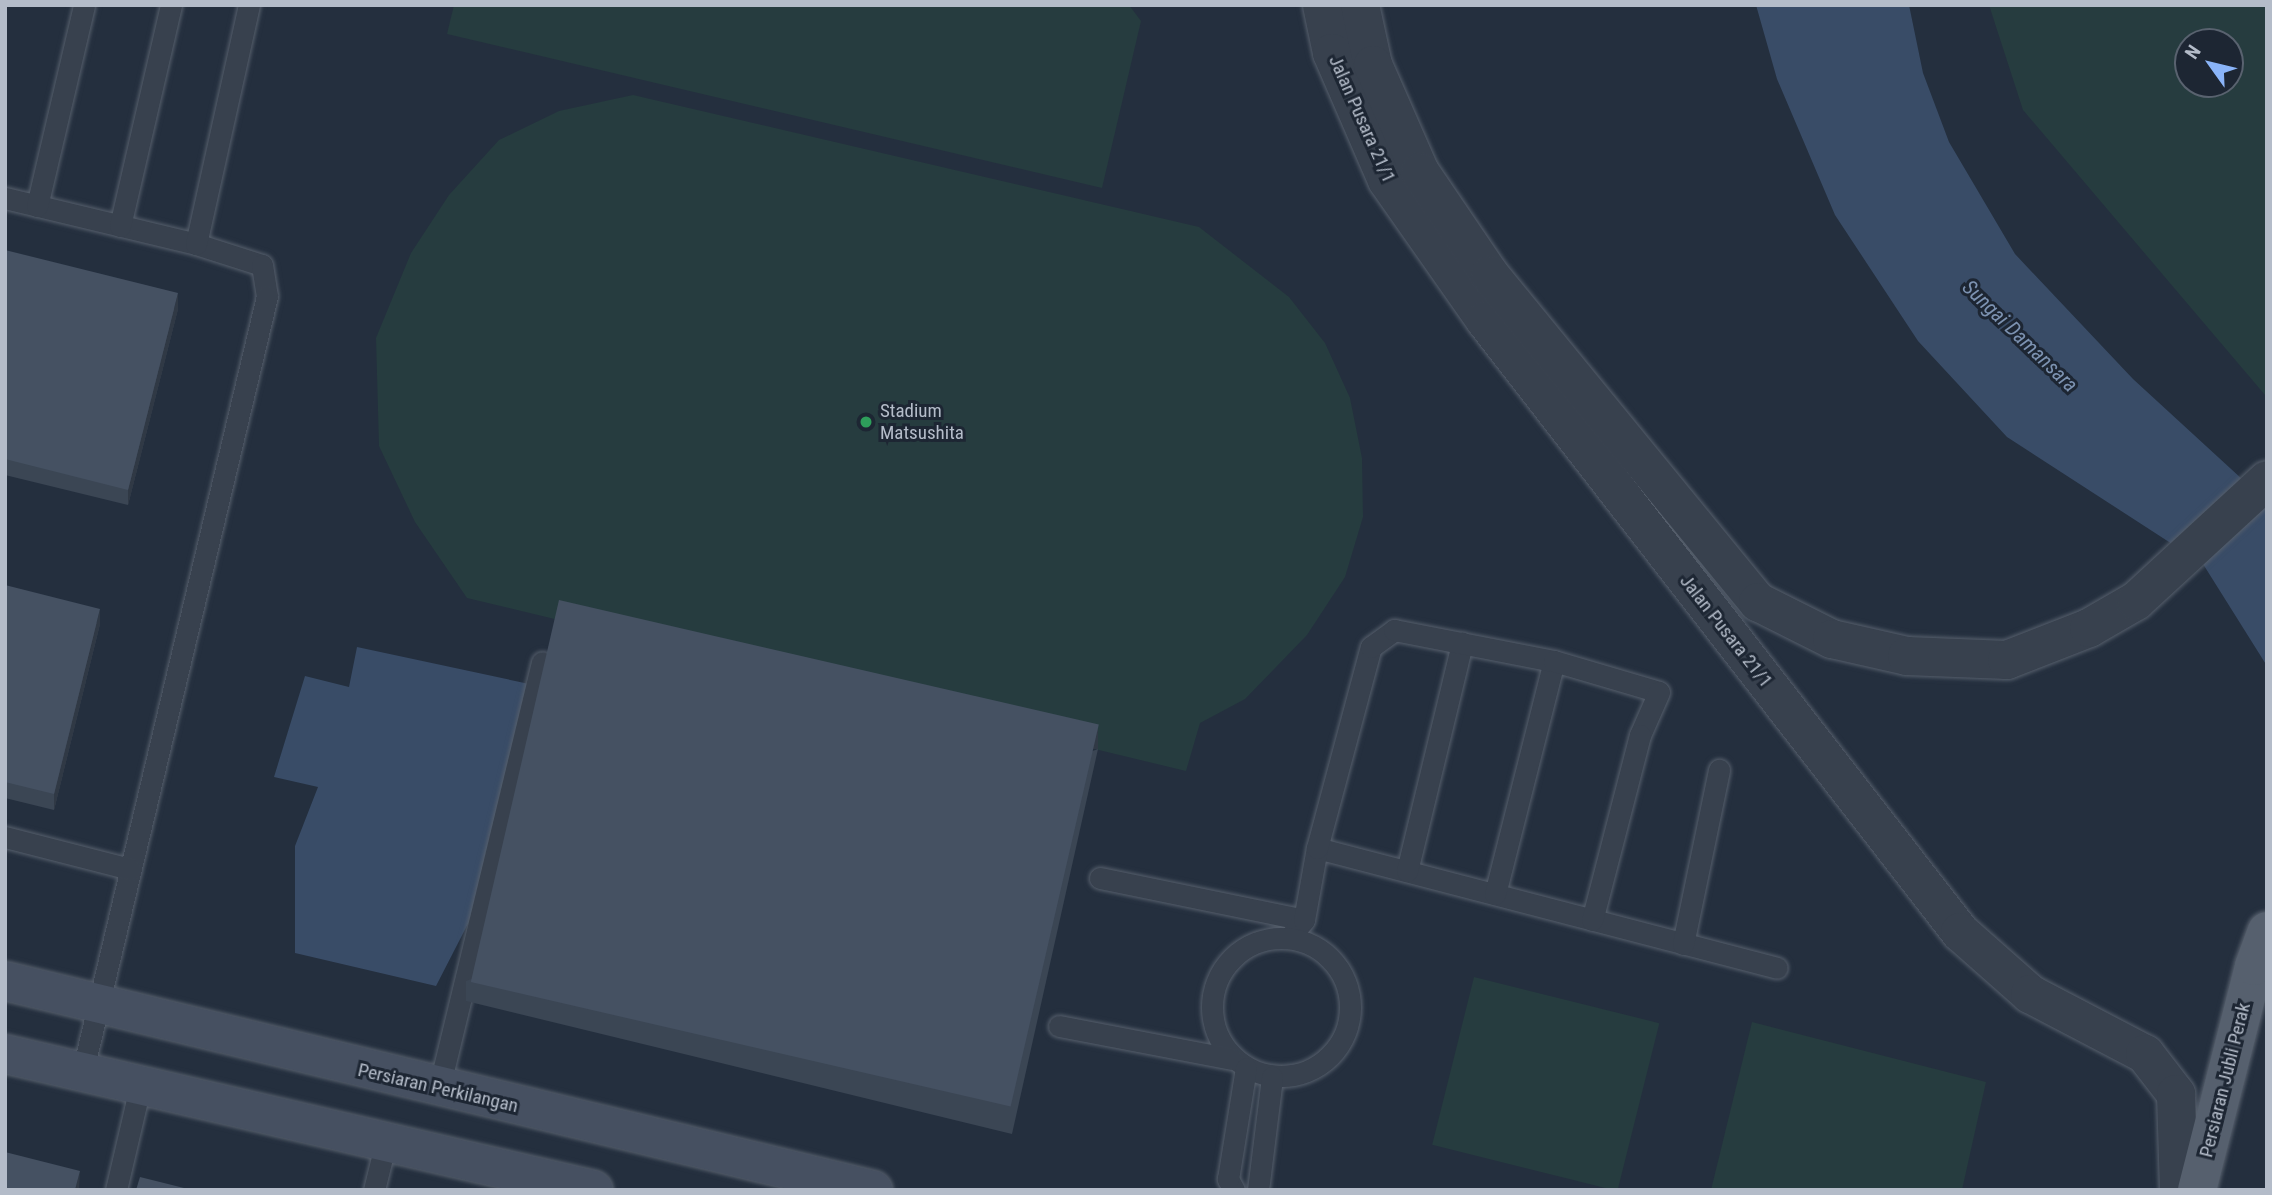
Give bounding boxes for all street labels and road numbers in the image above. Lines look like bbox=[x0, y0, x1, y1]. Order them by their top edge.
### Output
street label: Jalan Pusara 21/1 bbox=[1324, 52, 1400, 186]
street label: Jalan Pusara 21/1 bbox=[1675, 570, 1777, 692]
street label: Persiaran Jubli Perak bbox=[2195, 1000, 2255, 1160]
street label: Persiaran Perkilangan bbox=[356, 1058, 520, 1118]

